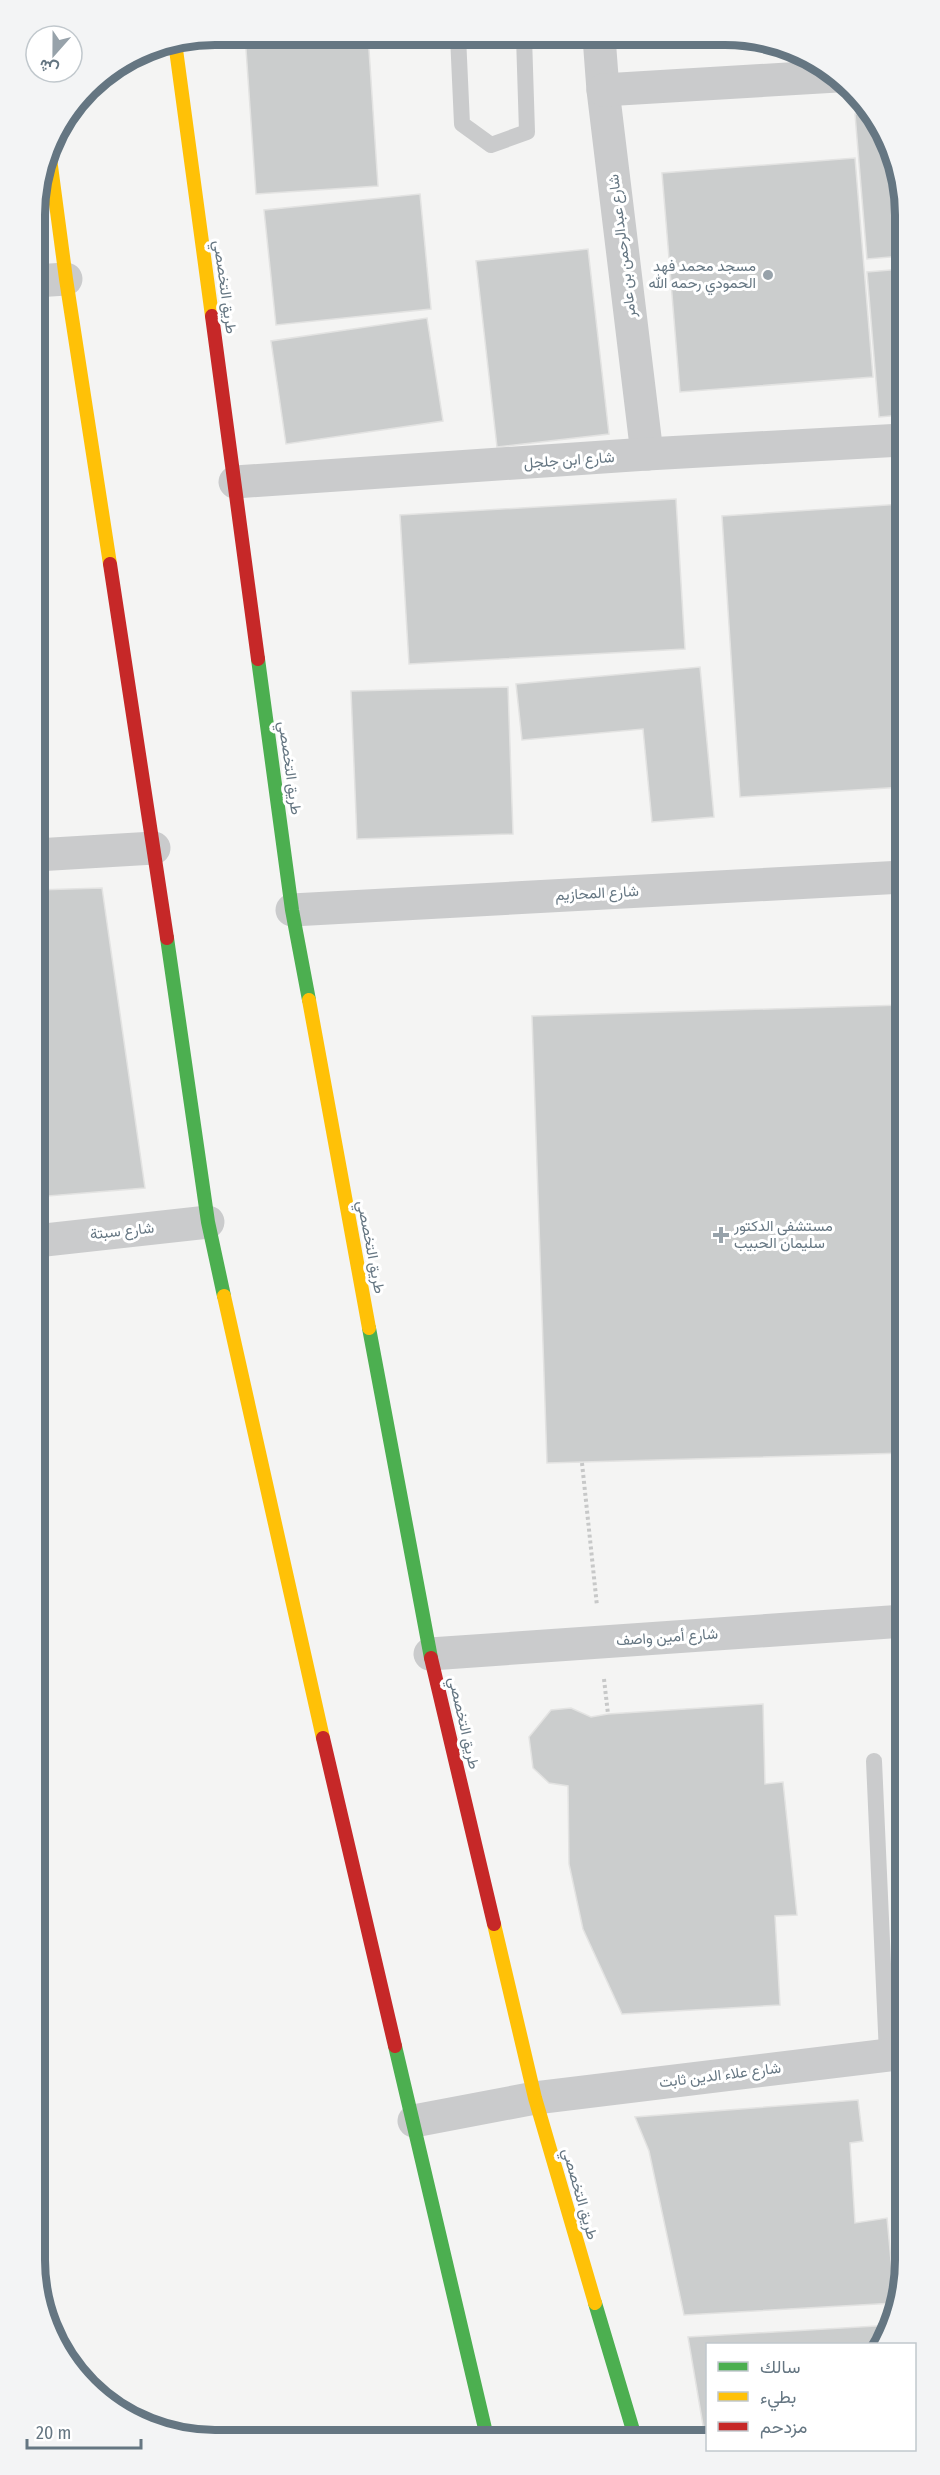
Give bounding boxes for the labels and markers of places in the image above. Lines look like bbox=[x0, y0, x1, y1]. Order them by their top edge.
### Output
place label: مسجد محمد فهد الحمودي رحمه الله bbox=[649, 257, 756, 296]
marker: مسجد محمد فهد الحمودي رحمه الله bbox=[761, 268, 775, 282]
place label: مستشفى الدكتور سليمان الحبيب bbox=[733, 1217, 833, 1252]
marker: مستشفى الدكتور سليمان الحبيب bbox=[712, 1226, 730, 1244]

